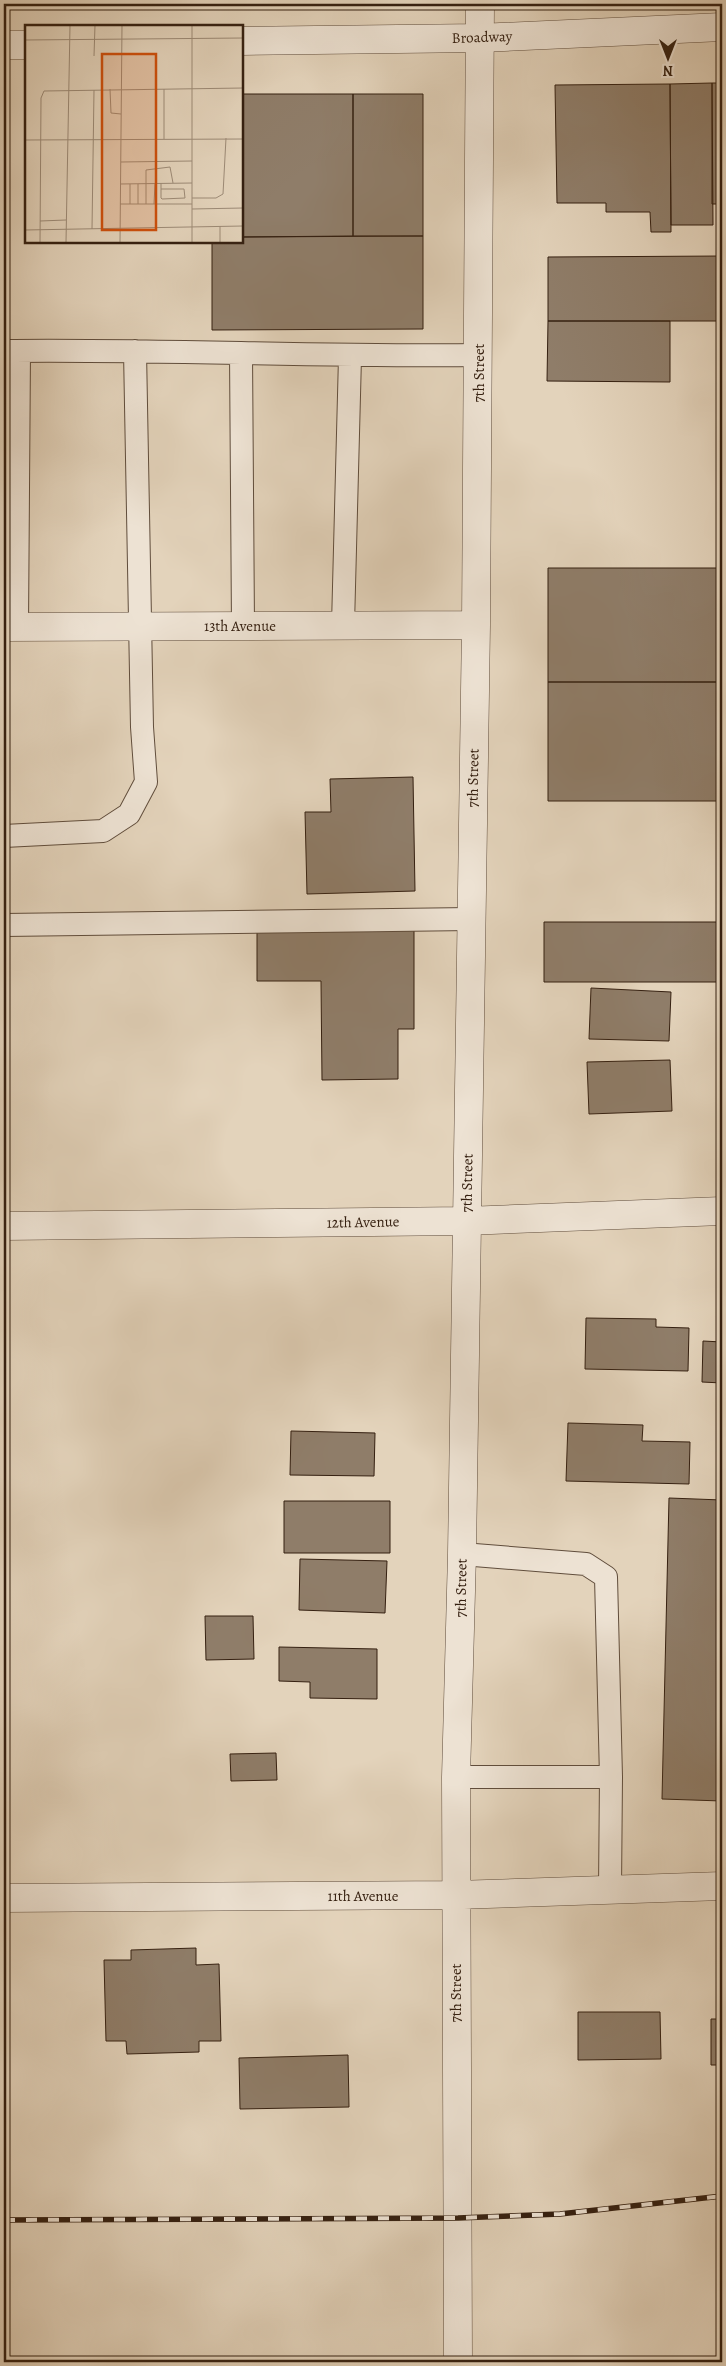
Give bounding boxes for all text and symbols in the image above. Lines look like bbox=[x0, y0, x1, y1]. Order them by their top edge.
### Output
inset map bbox=[25, 25, 242, 242]
street label: Broadway bbox=[451, 26, 513, 48]
north arrow bbox=[644, 32, 694, 82]
text: N bbox=[663, 61, 673, 80]
street label: 7th Street bbox=[469, 343, 489, 403]
street label: 13th Avenue bbox=[204, 616, 276, 636]
street label: 7th Street bbox=[462, 748, 484, 808]
street label: 7th Street bbox=[456, 1153, 478, 1213]
street label: 12th Avenue bbox=[326, 1211, 400, 1233]
street label: 7th Street bbox=[450, 1558, 472, 1618]
street label: 11th Avenue bbox=[328, 1886, 399, 1906]
street label: 7th Street bbox=[446, 1963, 466, 2023]

